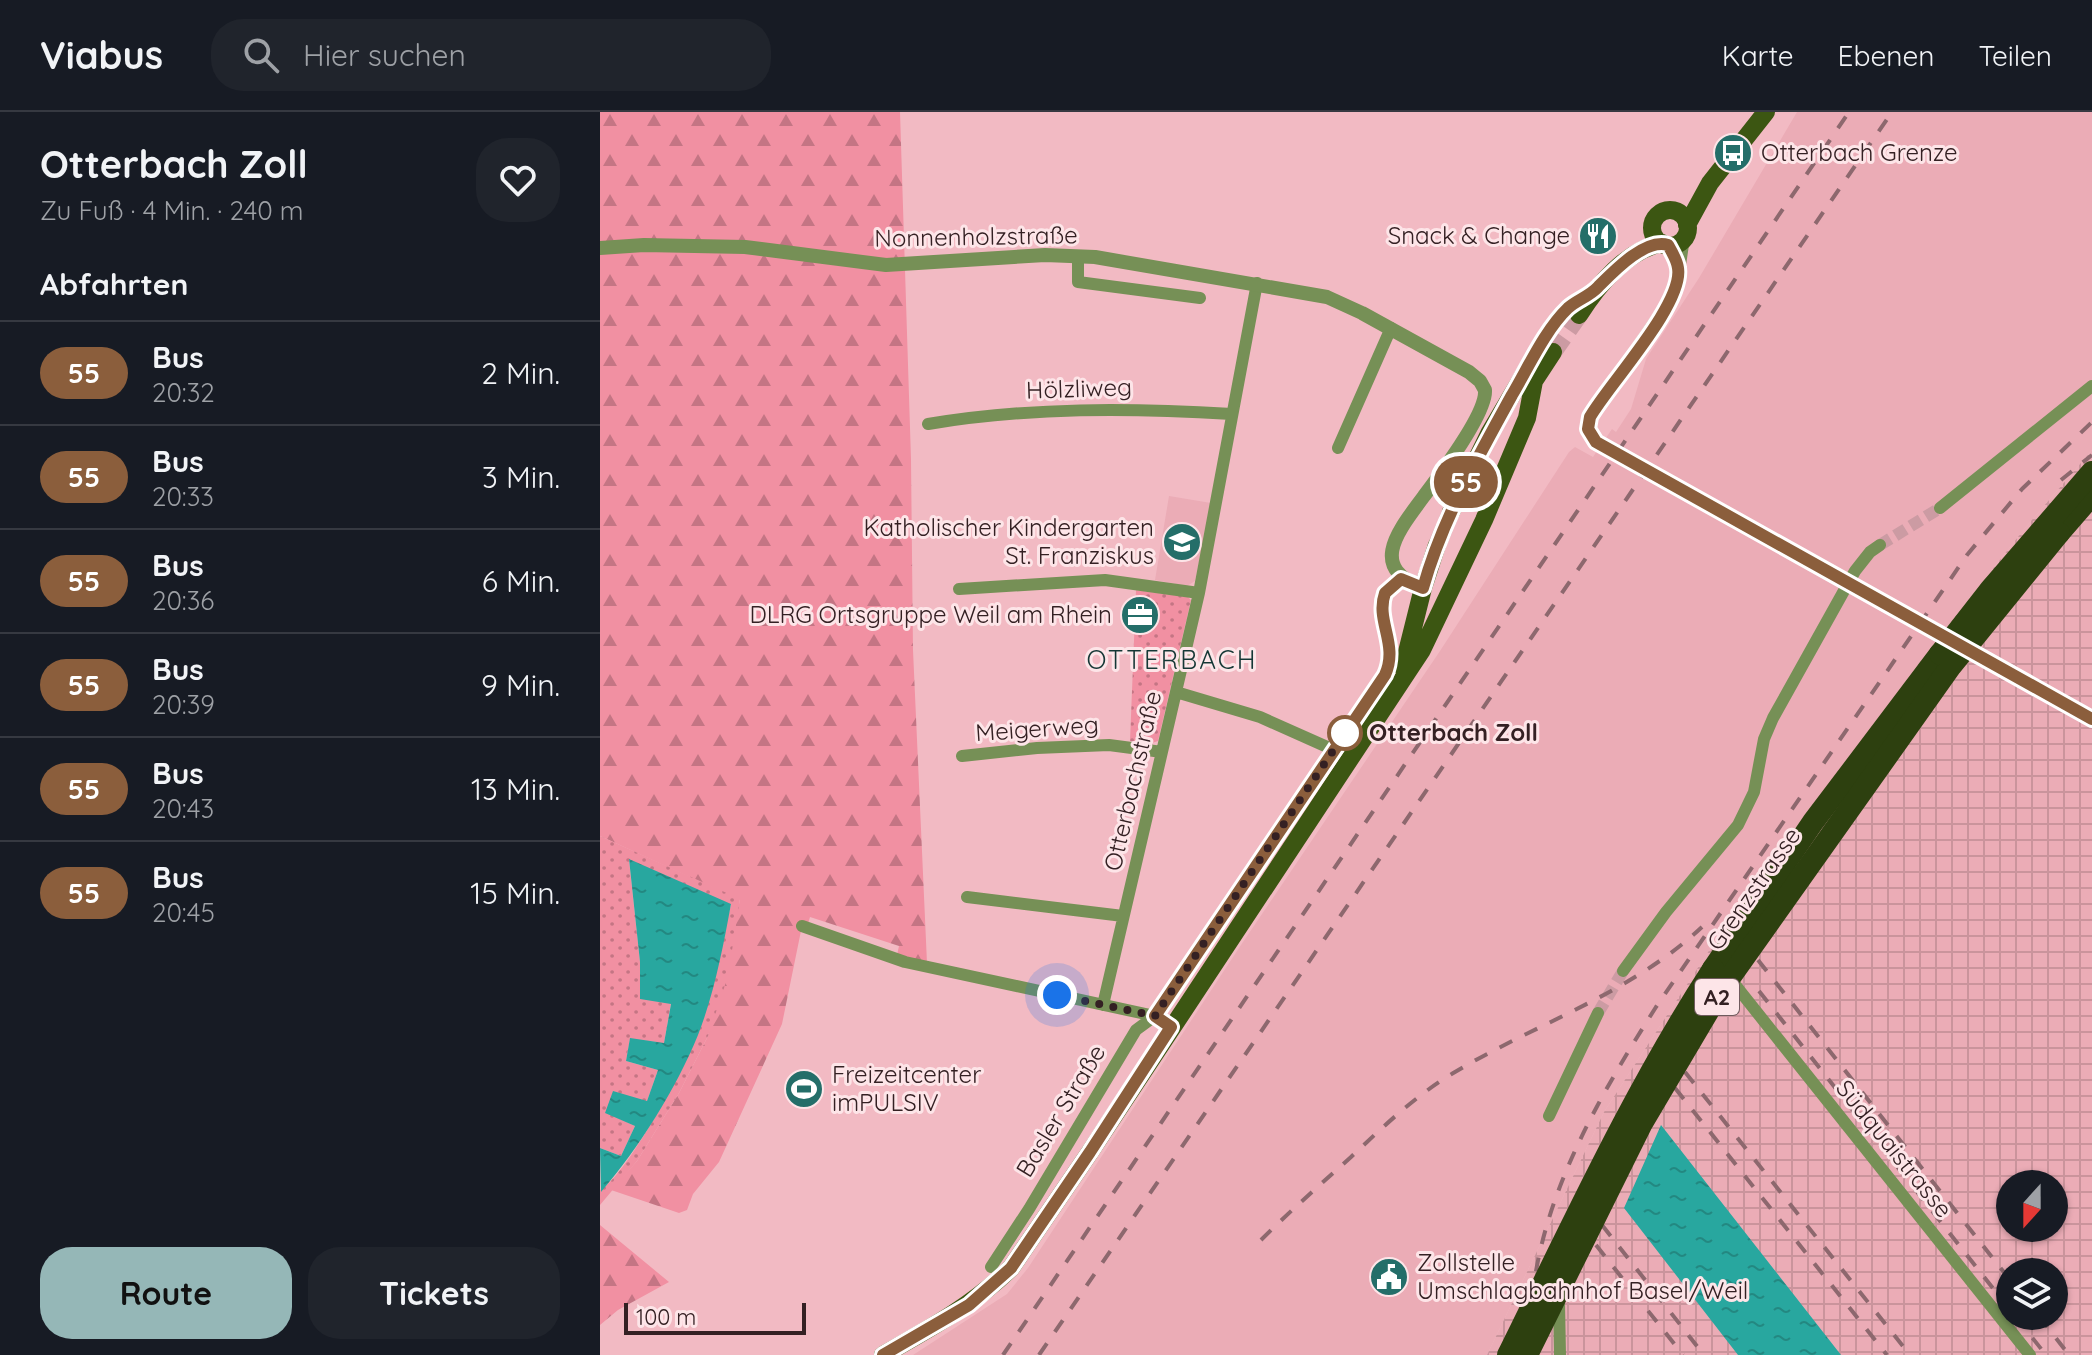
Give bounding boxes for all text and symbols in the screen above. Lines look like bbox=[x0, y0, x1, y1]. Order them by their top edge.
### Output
search box bbox=[211, 19, 771, 91]
text: Viabus bbox=[40, 31, 163, 79]
icon: search bbox=[239, 33, 283, 77]
text: Hier suchen bbox=[303, 36, 466, 74]
text: Karte bbox=[1722, 38, 1794, 73]
text: Ebenen bbox=[1838, 38, 1934, 73]
text: Teilen bbox=[1978, 38, 2052, 73]
bus stop icon: Otterbach Grenze bbox=[1712, 132, 1754, 174]
place label: Otterbach Grenze bbox=[1761, 137, 1958, 167]
button: heart bbox=[476, 138, 560, 222]
text: Otterbach Zoll bbox=[40, 140, 308, 188]
text: Zu Fuß · 4 Min. · 240 m bbox=[40, 194, 304, 227]
restaurant icon: Snack & Change bbox=[1577, 215, 1619, 257]
street label: Nonnenholzstraße bbox=[874, 219, 1078, 253]
place label: Snack & Change bbox=[1388, 220, 1570, 250]
text: Abfahrten bbox=[40, 265, 188, 303]
text: Bus bbox=[152, 338, 204, 376]
text: 2 Min. bbox=[481, 354, 560, 392]
text: 55 bbox=[68, 355, 100, 390]
street label: Hölzliweg bbox=[1026, 371, 1132, 405]
text: 20:32 bbox=[152, 376, 215, 409]
text: Bus bbox=[152, 442, 204, 480]
line badge: 55 bbox=[1430, 456, 1502, 508]
text: 3 Min. bbox=[482, 458, 560, 496]
text: 55 bbox=[68, 459, 100, 494]
text: 55 bbox=[1450, 464, 1482, 499]
text: 20:33 bbox=[152, 480, 214, 513]
place label: Katholischer Kindergarten St. Franziskus bbox=[863, 512, 1154, 570]
school or university icon: Katholischer Kindergarten St. Franziskus bbox=[1161, 521, 1203, 563]
text: Bus bbox=[152, 546, 204, 584]
text: 6 Min. bbox=[482, 562, 560, 600]
text: 55 bbox=[68, 563, 100, 598]
text: 20:36 bbox=[152, 584, 214, 617]
office icon: DLRG Ortsgruppe Weil am Rhein bbox=[1119, 594, 1161, 636]
place label: DLRG Ortsgruppe Weil am Rhein bbox=[749, 599, 1112, 629]
district label: OTTERBACH bbox=[1086, 643, 1258, 676]
text: Bus bbox=[152, 650, 204, 688]
text: 9 Min. bbox=[481, 666, 560, 704]
text: 55 bbox=[68, 667, 100, 702]
text: 20:39 bbox=[152, 688, 215, 721]
street label: Otterbachstraße bbox=[1097, 688, 1167, 874]
street label: Meigerweg bbox=[974, 709, 1100, 747]
marker: Otterbach Zoll bbox=[1328, 716, 1362, 750]
place label: Otterbach Zoll bbox=[1369, 717, 1538, 747]
text: Bus bbox=[152, 754, 204, 792]
text: 13 Min. bbox=[471, 770, 560, 808]
text: 55 bbox=[68, 771, 100, 806]
text: 20:43 bbox=[152, 792, 214, 825]
street label: Grenzstrasse bbox=[1700, 821, 1807, 956]
text: Bus bbox=[152, 858, 204, 896]
text: 15 Min. bbox=[470, 874, 560, 912]
text: 55 bbox=[68, 875, 100, 910]
text: 20:45 bbox=[152, 896, 215, 929]
your location bbox=[1037, 975, 1077, 1015]
road number: A2 bbox=[1695, 979, 1739, 1015]
street label: Basler Straße bbox=[1009, 1039, 1111, 1182]
place label: Freizeitcenter imPULSIV bbox=[832, 1059, 981, 1117]
sports icon: Freizeitcenter imPULSIV bbox=[783, 1068, 825, 1110]
street label: Südquaistrasse bbox=[1830, 1073, 1959, 1223]
north arrow bbox=[1996, 1170, 2068, 1242]
map controls bbox=[1996, 1170, 2068, 1330]
button: Route bbox=[40, 1247, 292, 1339]
button: Tickets bbox=[308, 1247, 560, 1339]
place label: Zollstelle Umschlagbahnhof Basel/Weil bbox=[1417, 1247, 1748, 1305]
public building icon: Zollstelle Umschlagbahnhof Basel/Weil bbox=[1368, 1256, 1410, 1298]
button: layers bbox=[1996, 1258, 2068, 1330]
scale bar bbox=[624, 1299, 806, 1335]
text: 100 m bbox=[636, 1303, 696, 1331]

